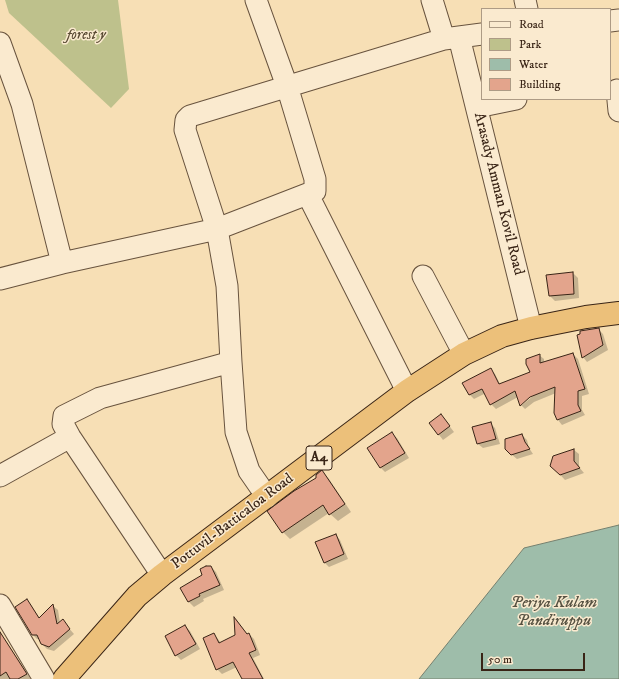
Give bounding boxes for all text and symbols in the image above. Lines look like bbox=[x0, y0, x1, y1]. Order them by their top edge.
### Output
legend bbox=[481, 8, 611, 100]
text: Road bbox=[519, 17, 544, 32]
park label: forest y bbox=[66, 27, 106, 45]
text: Park bbox=[519, 37, 541, 52]
text: Water bbox=[519, 57, 548, 72]
text: Building bbox=[519, 77, 560, 92]
street label: Arasady Amman Kovil Road bbox=[469, 111, 527, 277]
road number: A4 bbox=[306, 446, 332, 470]
street label: Pottuvil-Batticaloa Road bbox=[168, 470, 298, 574]
water label: Periya Kulam Pandiruppu bbox=[511, 594, 597, 632]
scale bar bbox=[483, 645, 587, 671]
text: 50 m bbox=[488, 652, 512, 667]

